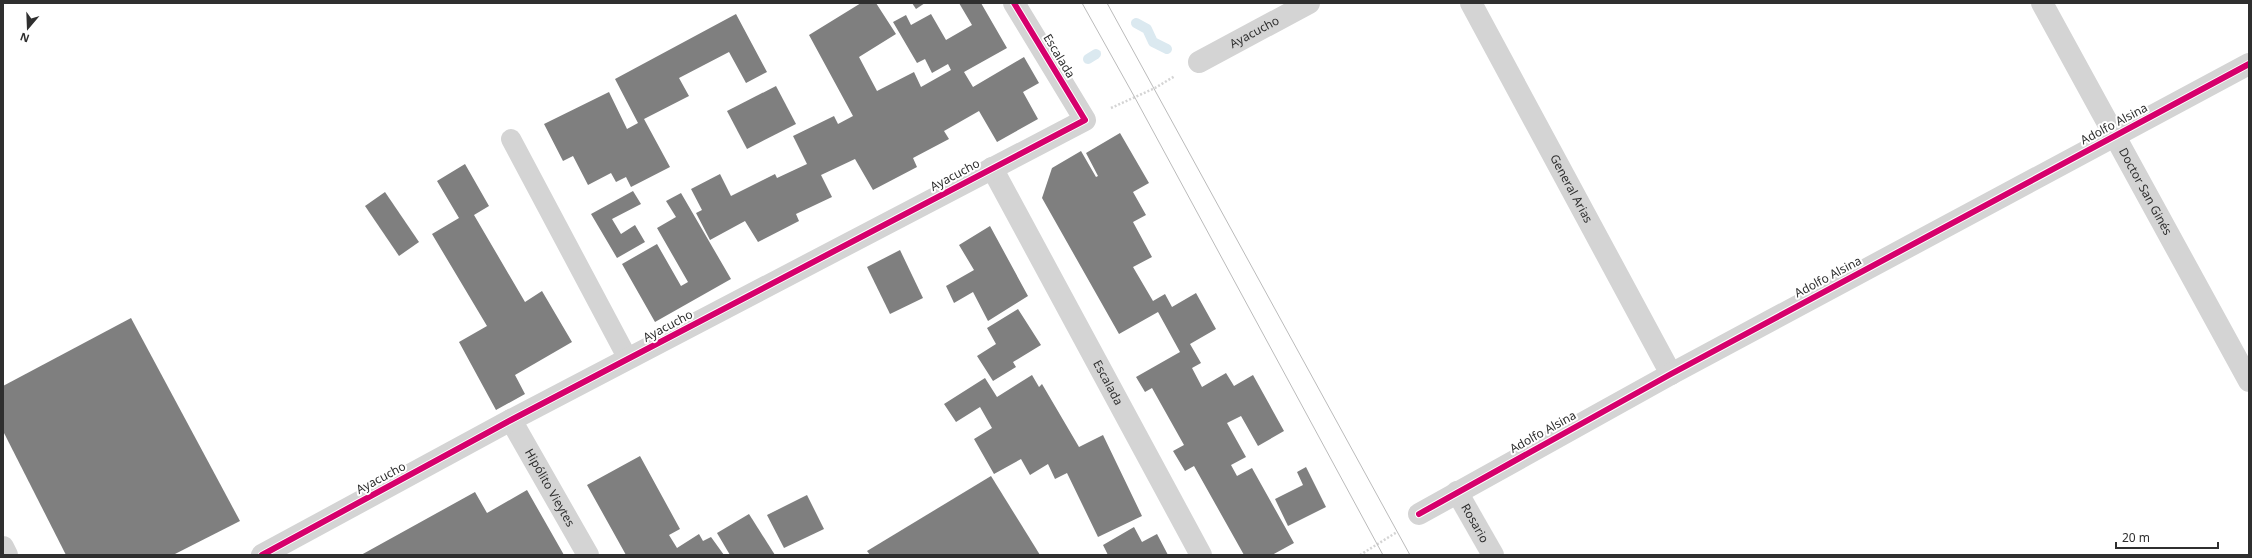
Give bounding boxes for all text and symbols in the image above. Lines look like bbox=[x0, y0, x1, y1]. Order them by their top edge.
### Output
north arrow bbox=[8, 8, 48, 48]
street label: Ayacucho bbox=[1226, 11, 1282, 52]
text: N bbox=[18, 29, 31, 46]
street label: Escalada bbox=[1040, 30, 1079, 81]
street label: Adolfo Alsina bbox=[2077, 99, 2150, 148]
street label: Doctor San Ginés bbox=[2115, 145, 2177, 238]
street label: General Arias bbox=[1546, 151, 1597, 226]
street label: Ayacucho bbox=[927, 154, 983, 195]
street label: Adolfo Alsina bbox=[1791, 252, 1864, 301]
street label: Ayacucho bbox=[640, 305, 696, 346]
street label: Escalada bbox=[1089, 357, 1127, 408]
street label: Adolfo Alsina bbox=[1506, 406, 1579, 457]
street label: Hipólito Vieytes bbox=[521, 445, 579, 530]
street label: Ayacucho bbox=[353, 457, 409, 498]
street label: Rosario bbox=[1457, 500, 1493, 546]
scale bar bbox=[2116, 524, 2218, 550]
text: 20 m bbox=[2122, 529, 2150, 546]

